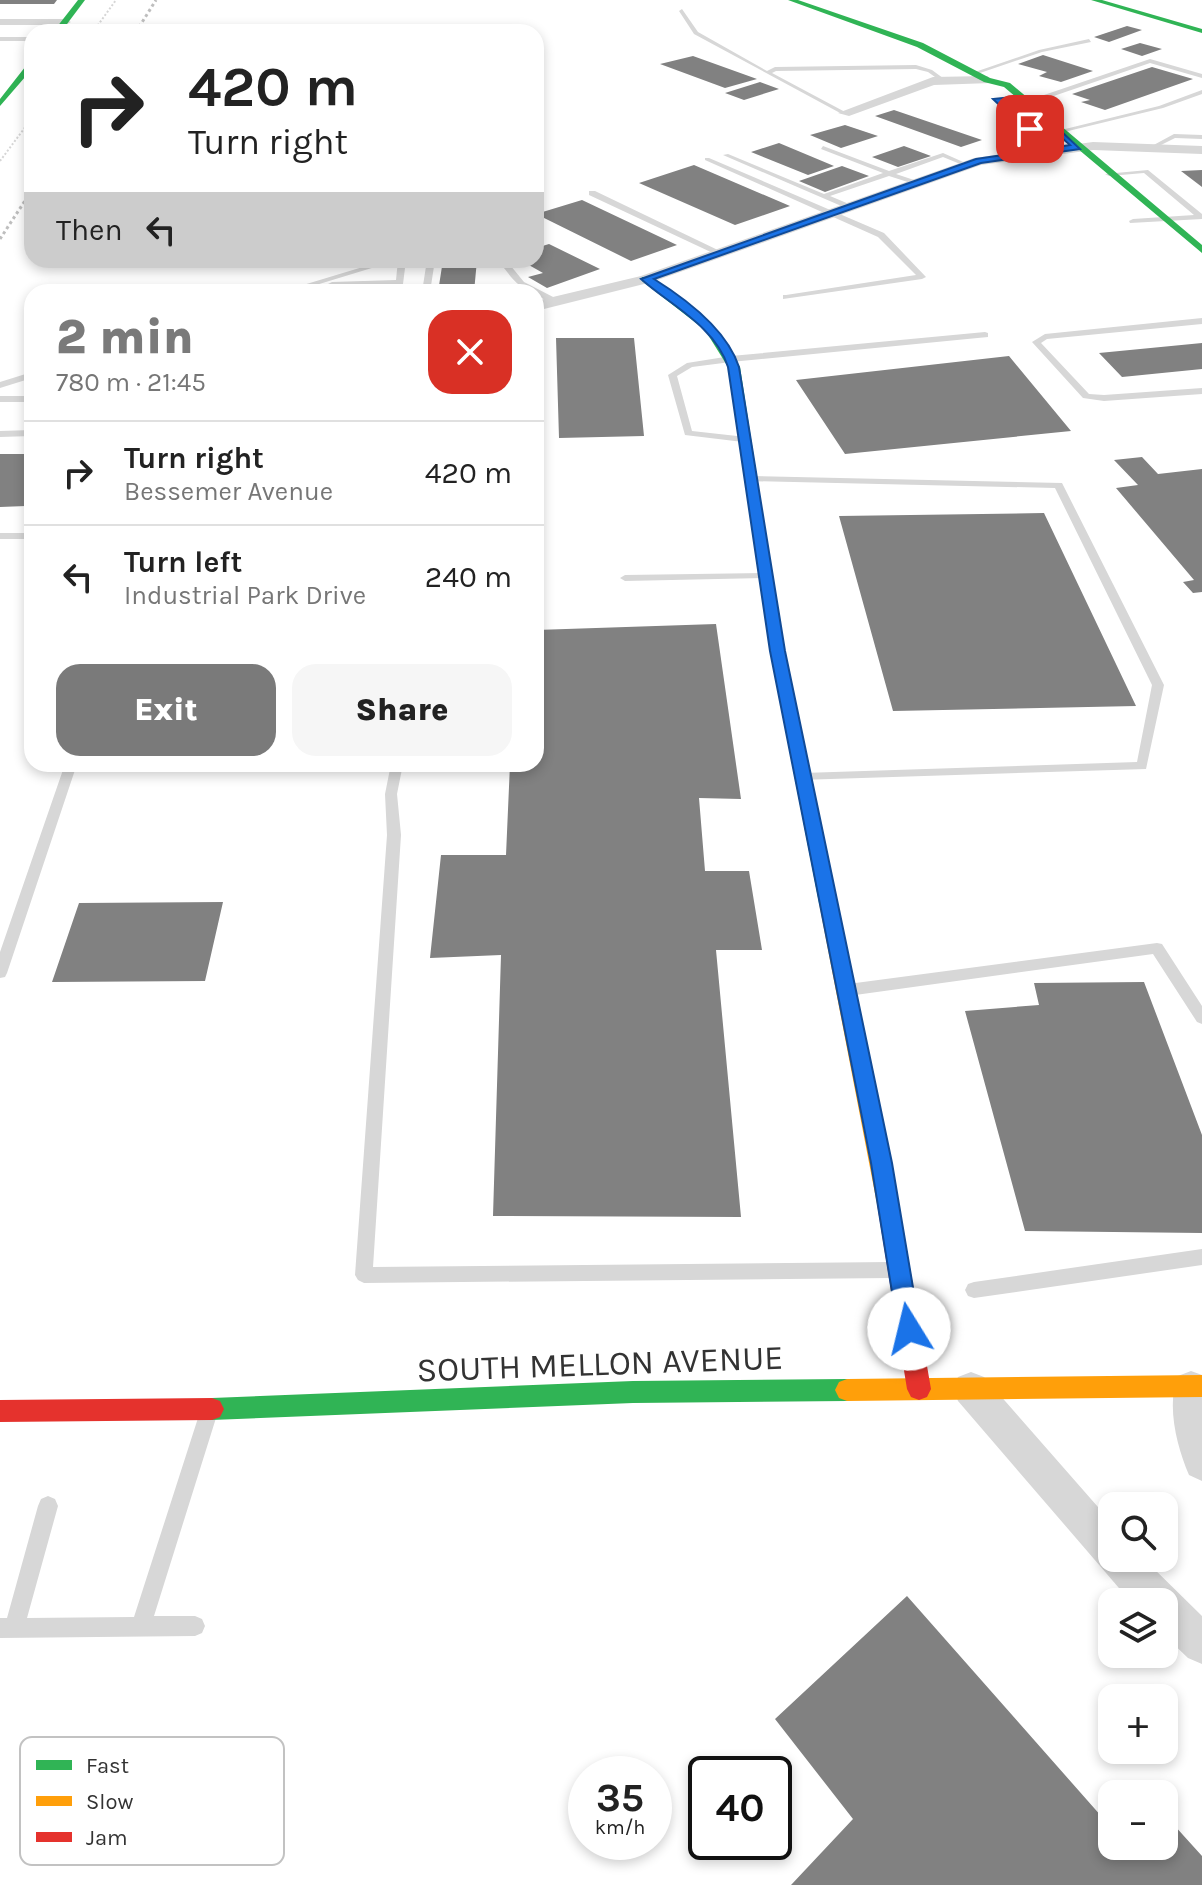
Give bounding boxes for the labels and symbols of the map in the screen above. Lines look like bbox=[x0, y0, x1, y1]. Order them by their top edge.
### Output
pin bbox=[996, 95, 1064, 163]
position arrow bbox=[867, 1287, 951, 1371]
street label: SOUTH MELLON AVENUE bbox=[416, 1338, 784, 1390]
legend bbox=[20, 1737, 284, 1865]
text: Fast bbox=[86, 1753, 129, 1779]
speed limit sign: 40 bbox=[688, 1756, 792, 1860]
text: Slow bbox=[86, 1789, 133, 1815]
text: Jam bbox=[86, 1825, 128, 1851]

